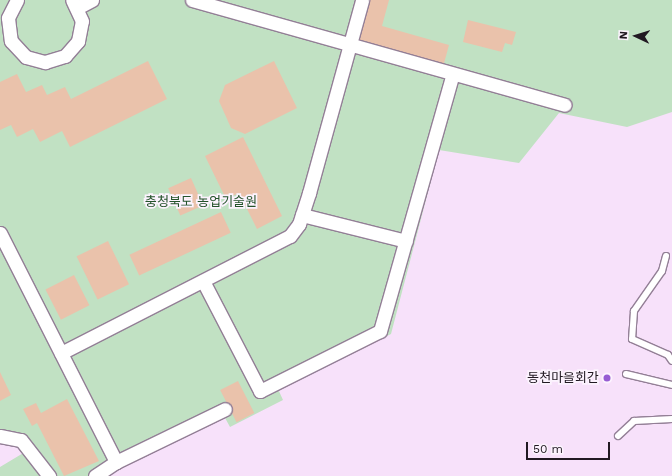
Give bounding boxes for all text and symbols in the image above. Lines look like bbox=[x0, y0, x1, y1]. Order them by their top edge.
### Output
north arrow bbox=[616, 16, 656, 56]
text: N bbox=[617, 31, 630, 40]
park label: 충청북도 농업기술원 bbox=[145, 194, 257, 210]
place label: 동천마을회간 bbox=[527, 370, 599, 386]
marker: 동천마을회간 bbox=[602, 373, 612, 383]
scale bar bbox=[528, 434, 612, 460]
text: 50 m bbox=[533, 442, 563, 456]

